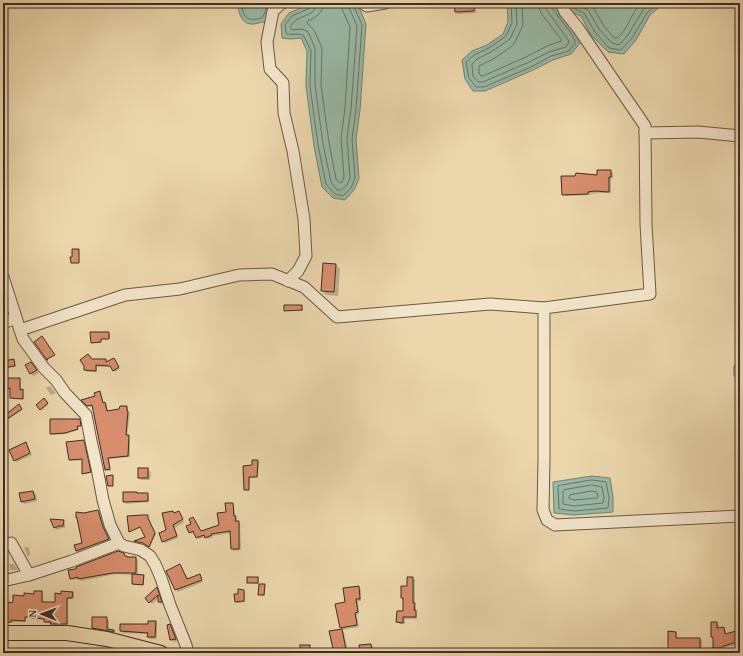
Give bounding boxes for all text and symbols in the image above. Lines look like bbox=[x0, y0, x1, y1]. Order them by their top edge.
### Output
north arrow bbox=[22, 594, 62, 634]
text: N bbox=[24, 609, 40, 618]

